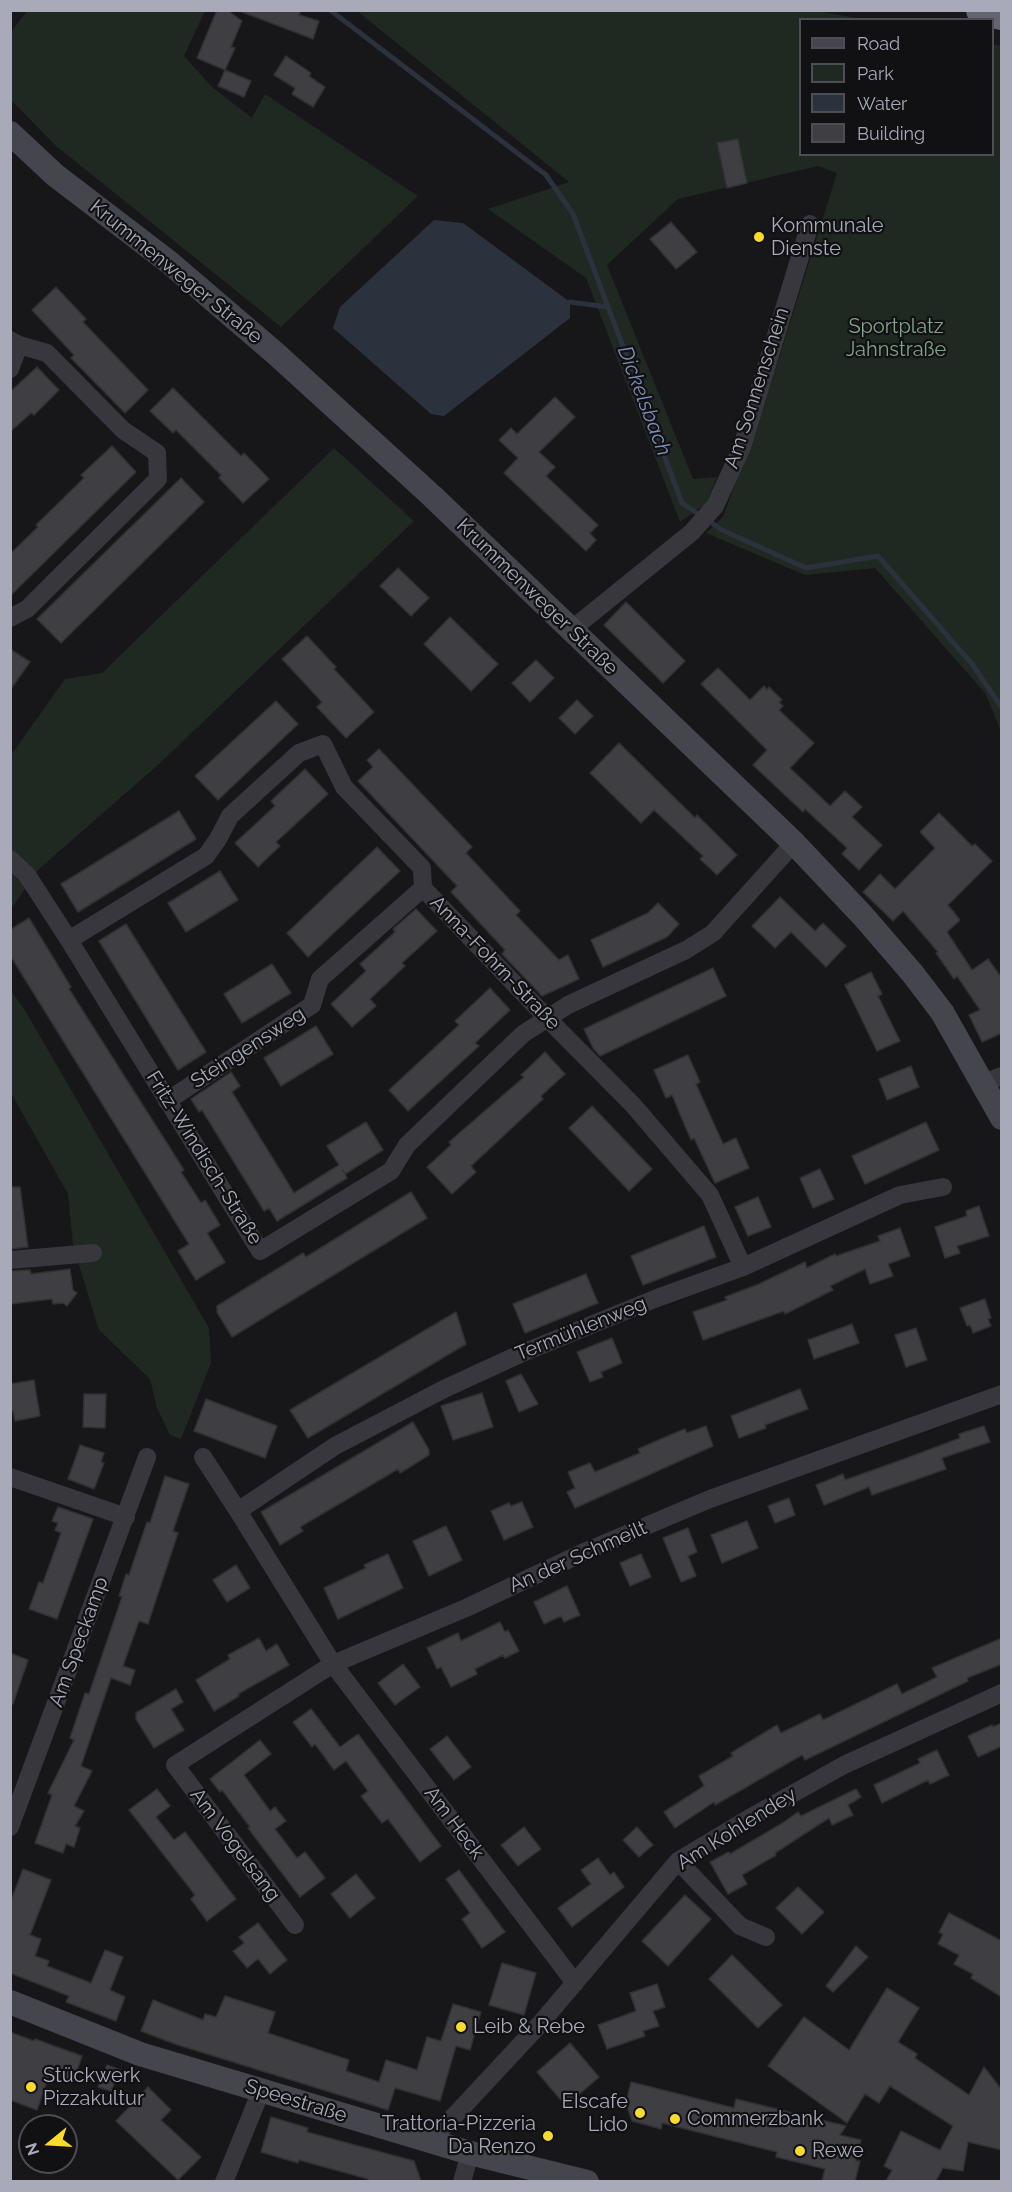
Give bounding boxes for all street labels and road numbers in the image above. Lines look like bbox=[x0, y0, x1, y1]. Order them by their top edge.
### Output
street label: Krummenweger Straße bbox=[85, 195, 267, 349]
street label: Am Sonnenschein bbox=[720, 304, 794, 472]
street label: Krummenweger Straße bbox=[451, 514, 623, 680]
street label: Anna-Fohrn-Straße bbox=[425, 891, 565, 1035]
street label: Steingensweg bbox=[186, 1002, 310, 1094]
street label: Fritz-Windisch-Straße bbox=[141, 1067, 267, 1249]
street label: Termühlenweg bbox=[512, 1292, 650, 1366]
street label: An der Schmeilt bbox=[506, 1516, 650, 1598]
street label: Am Speckamp bbox=[44, 1574, 114, 1710]
street label: Am Heck bbox=[419, 1782, 489, 1864]
street label: Am Kohlendey bbox=[673, 1783, 801, 1875]
street label: Am Vogelsang bbox=[185, 1784, 285, 1906]
street label: Speestraße bbox=[242, 2074, 350, 2128]

